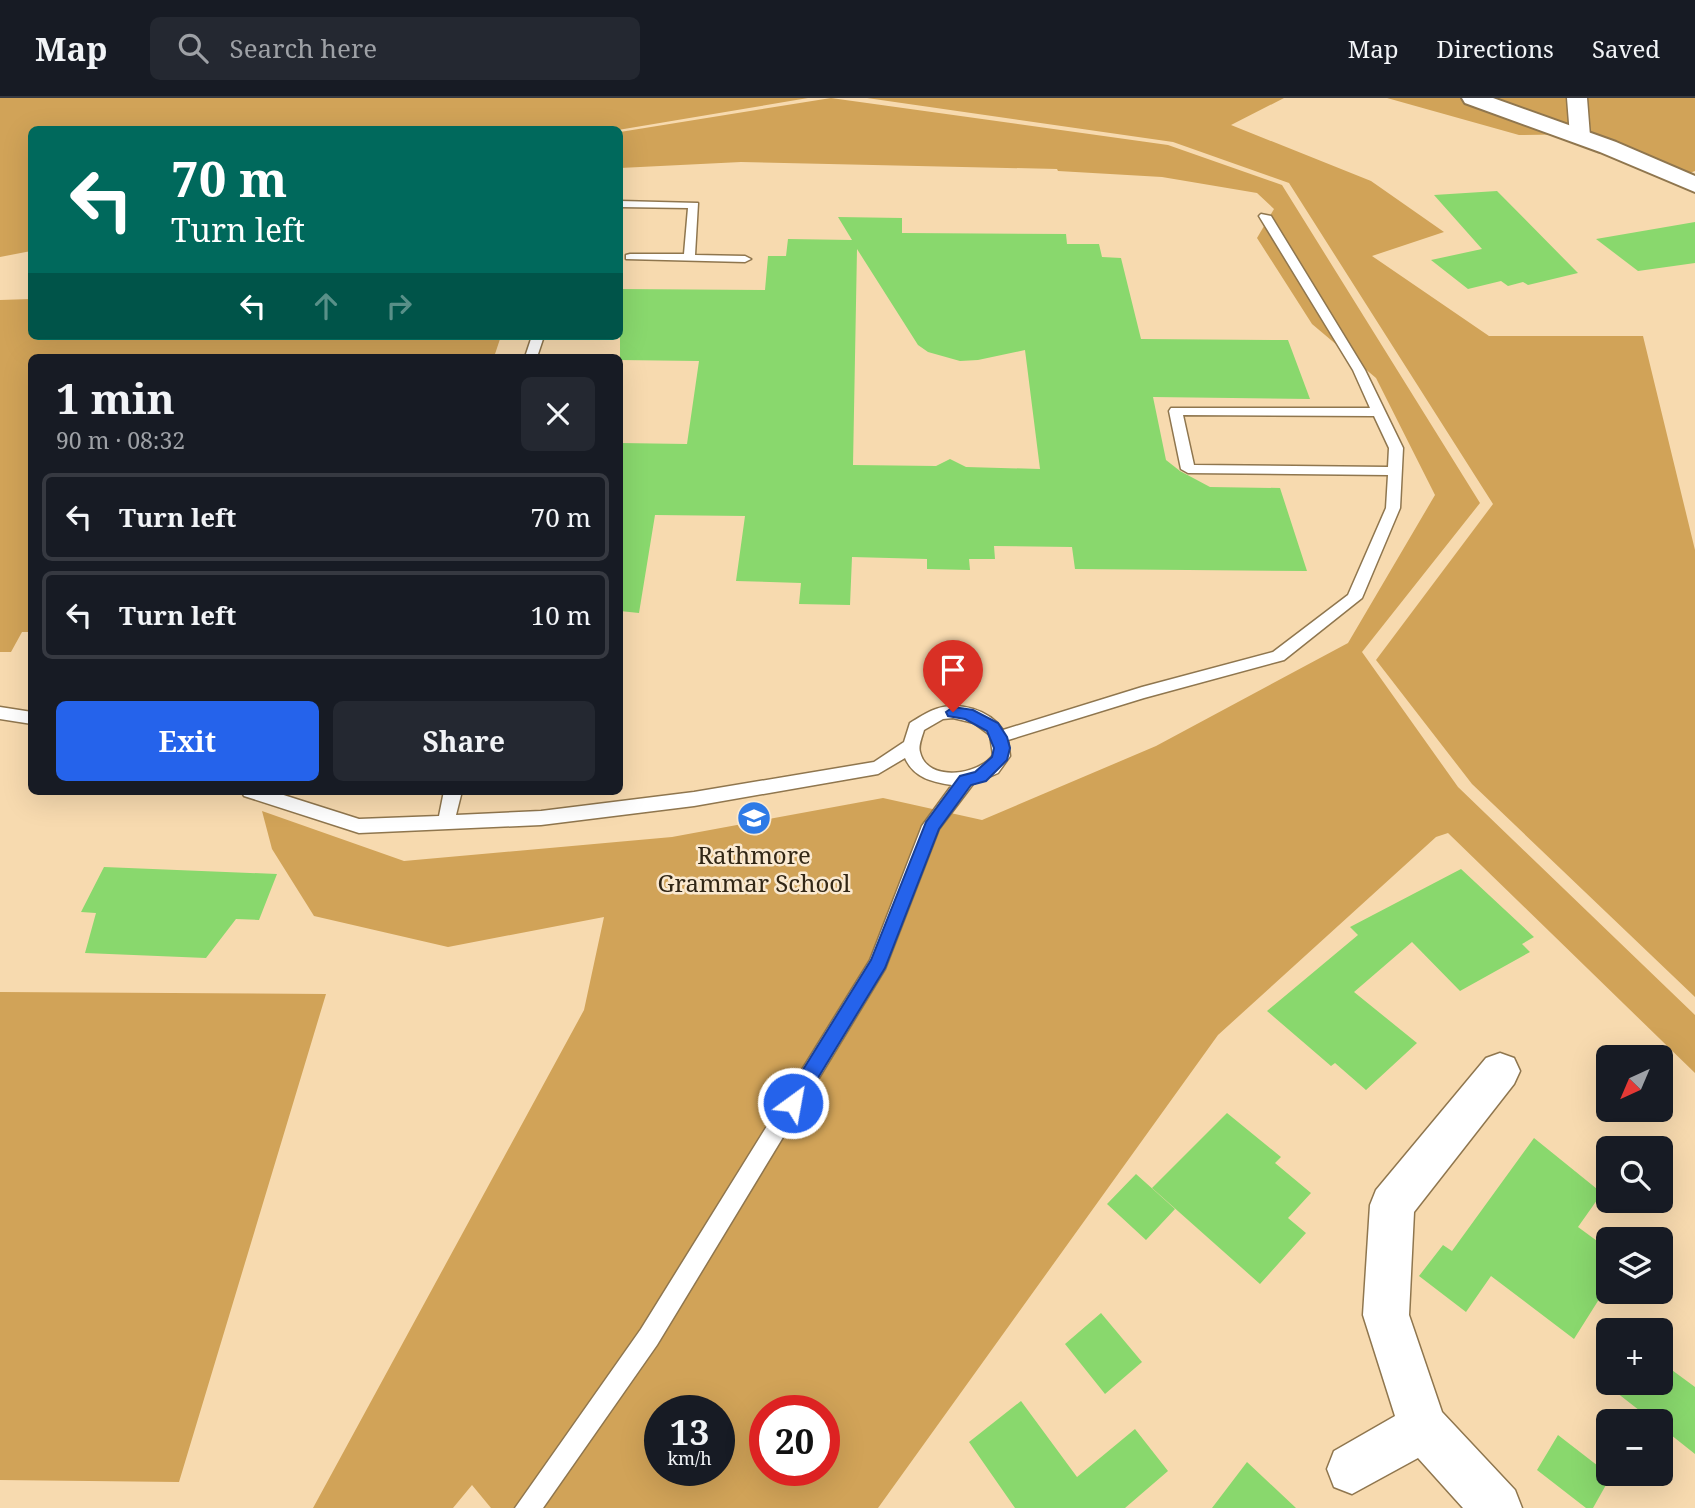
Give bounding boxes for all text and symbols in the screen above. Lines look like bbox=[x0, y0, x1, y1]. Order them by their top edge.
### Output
search box bbox=[150, 17, 640, 80]
text: Map bbox=[35, 26, 108, 71]
icon: search bbox=[174, 29, 212, 67]
text: Search here bbox=[230, 30, 377, 66]
text: Map bbox=[1348, 32, 1399, 65]
text: Directions bbox=[1437, 32, 1554, 65]
text: Saved bbox=[1592, 32, 1660, 65]
text: 70 m bbox=[171, 145, 287, 211]
icon: left bbox=[56, 154, 147, 245]
text: Turn left bbox=[171, 208, 305, 251]
icon: left bbox=[234, 287, 272, 325]
icon: ahead bbox=[307, 287, 345, 325]
icon: right bbox=[380, 287, 418, 325]
text: 1 min bbox=[56, 369, 175, 426]
button: close bbox=[521, 377, 595, 451]
text: 90 m · 08:32 bbox=[56, 424, 185, 456]
icon: left bbox=[60, 498, 98, 536]
text: Turn left bbox=[119, 499, 236, 535]
text: 70 m bbox=[531, 499, 591, 535]
icon: left bbox=[60, 596, 98, 634]
text: Turn left bbox=[119, 597, 236, 633]
text: 10 m bbox=[531, 597, 591, 633]
pin bbox=[923, 640, 983, 712]
icon: arrive bbox=[934, 651, 972, 689]
button: Exit bbox=[56, 701, 319, 781]
button: Share bbox=[333, 701, 595, 781]
school or university icon: Rathmore Grammar School bbox=[735, 799, 773, 837]
place label: Rathmore Grammar School bbox=[657, 838, 851, 899]
north arrow bbox=[1596, 1045, 1673, 1122]
map controls bbox=[1596, 1045, 1673, 1486]
position arrow bbox=[756, 1066, 830, 1140]
button: search bbox=[1596, 1136, 1673, 1213]
button: layers bbox=[1596, 1227, 1673, 1304]
button: + bbox=[1596, 1318, 1673, 1395]
speed limit sign: 20 bbox=[749, 1395, 840, 1486]
text: 13 bbox=[670, 1408, 709, 1455]
button: − bbox=[1596, 1409, 1673, 1486]
text: km/h bbox=[667, 1446, 712, 1470]

